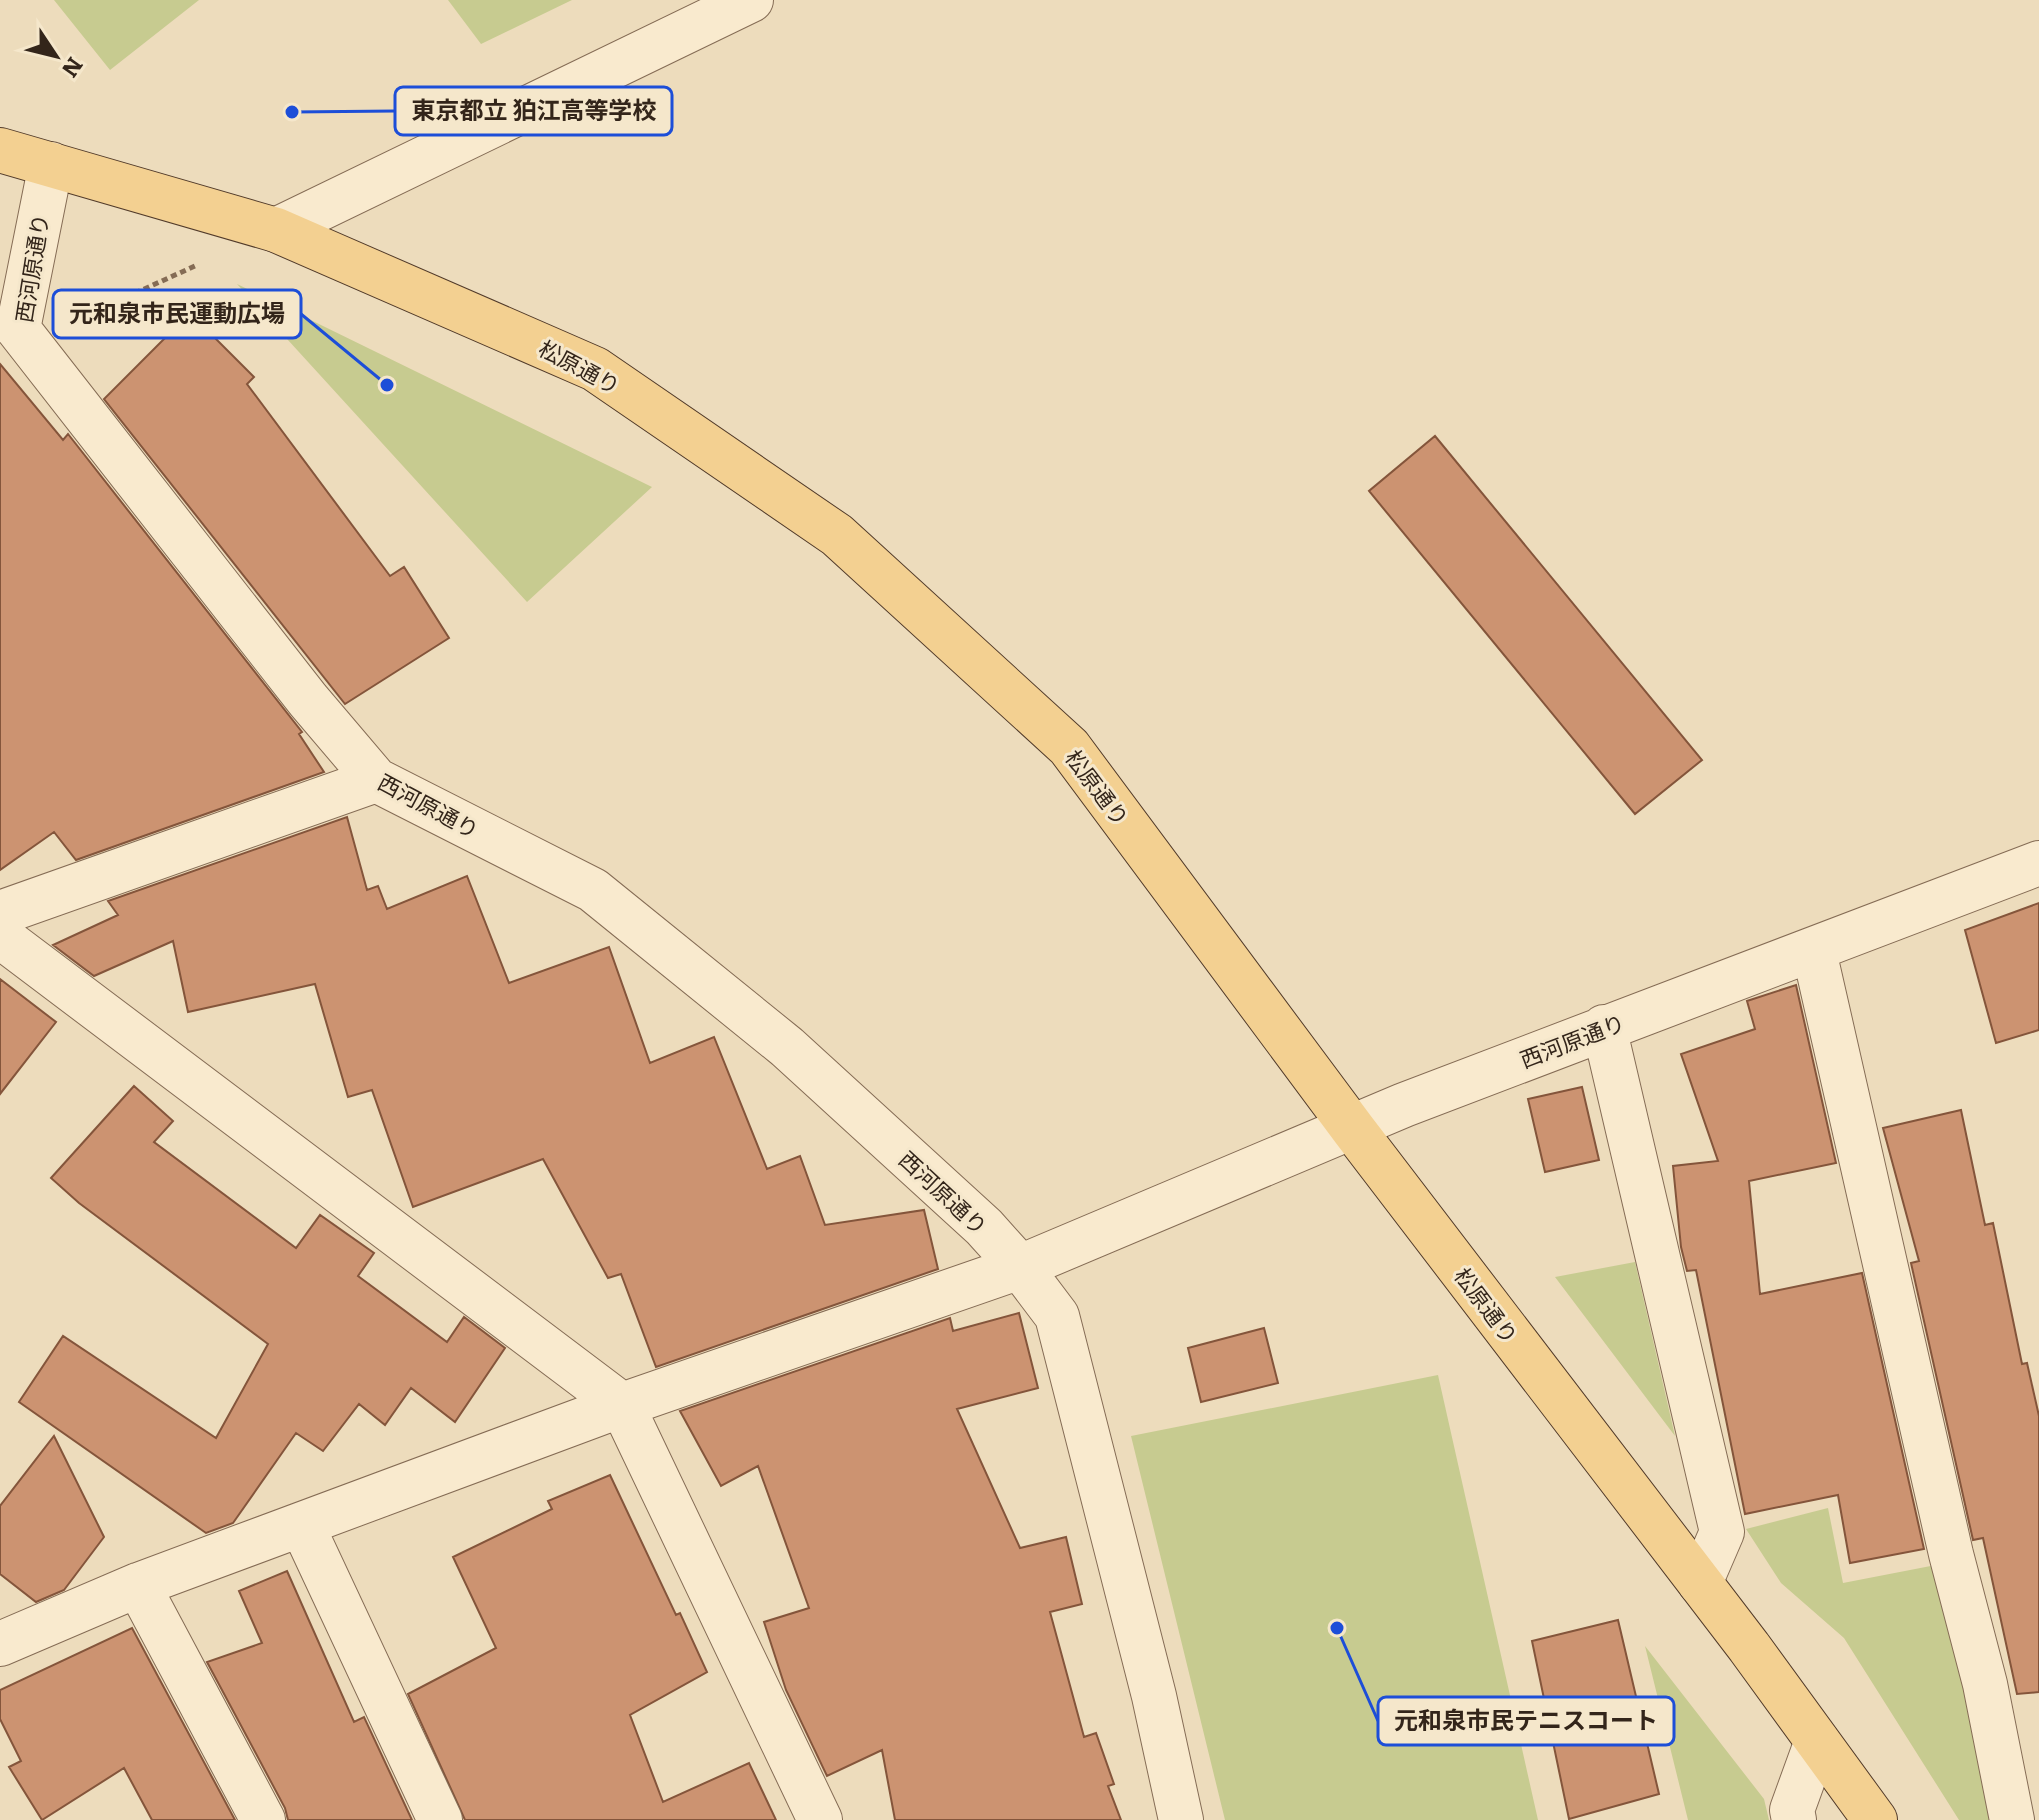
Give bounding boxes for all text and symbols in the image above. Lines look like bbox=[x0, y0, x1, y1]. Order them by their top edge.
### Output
north arrow bbox=[16, 16, 96, 96]
text: N bbox=[55, 51, 92, 85]
callout: 東京都立 狛江高等学校 bbox=[395, 87, 672, 135]
text: 東京都立 狛江高等学校 bbox=[412, 91, 656, 126]
street label: 西河原通り bbox=[6, 211, 56, 325]
callout: 元和泉市民運動広場 bbox=[53, 290, 301, 338]
text: 元和泉市民運動広場 bbox=[69, 294, 285, 329]
street label: 松原通り bbox=[533, 331, 627, 401]
street label: 松原通り bbox=[1058, 742, 1138, 832]
street label: 西河原通り bbox=[373, 765, 485, 845]
street label: 西河原通り bbox=[1515, 1005, 1629, 1075]
street label: 西河原通り bbox=[893, 1142, 995, 1242]
street label: 松原通り bbox=[1447, 1260, 1527, 1350]
callout: 元和泉市民テニスコート bbox=[1378, 1697, 1674, 1745]
text: 元和泉市民テニスコート bbox=[1394, 1701, 1658, 1736]

